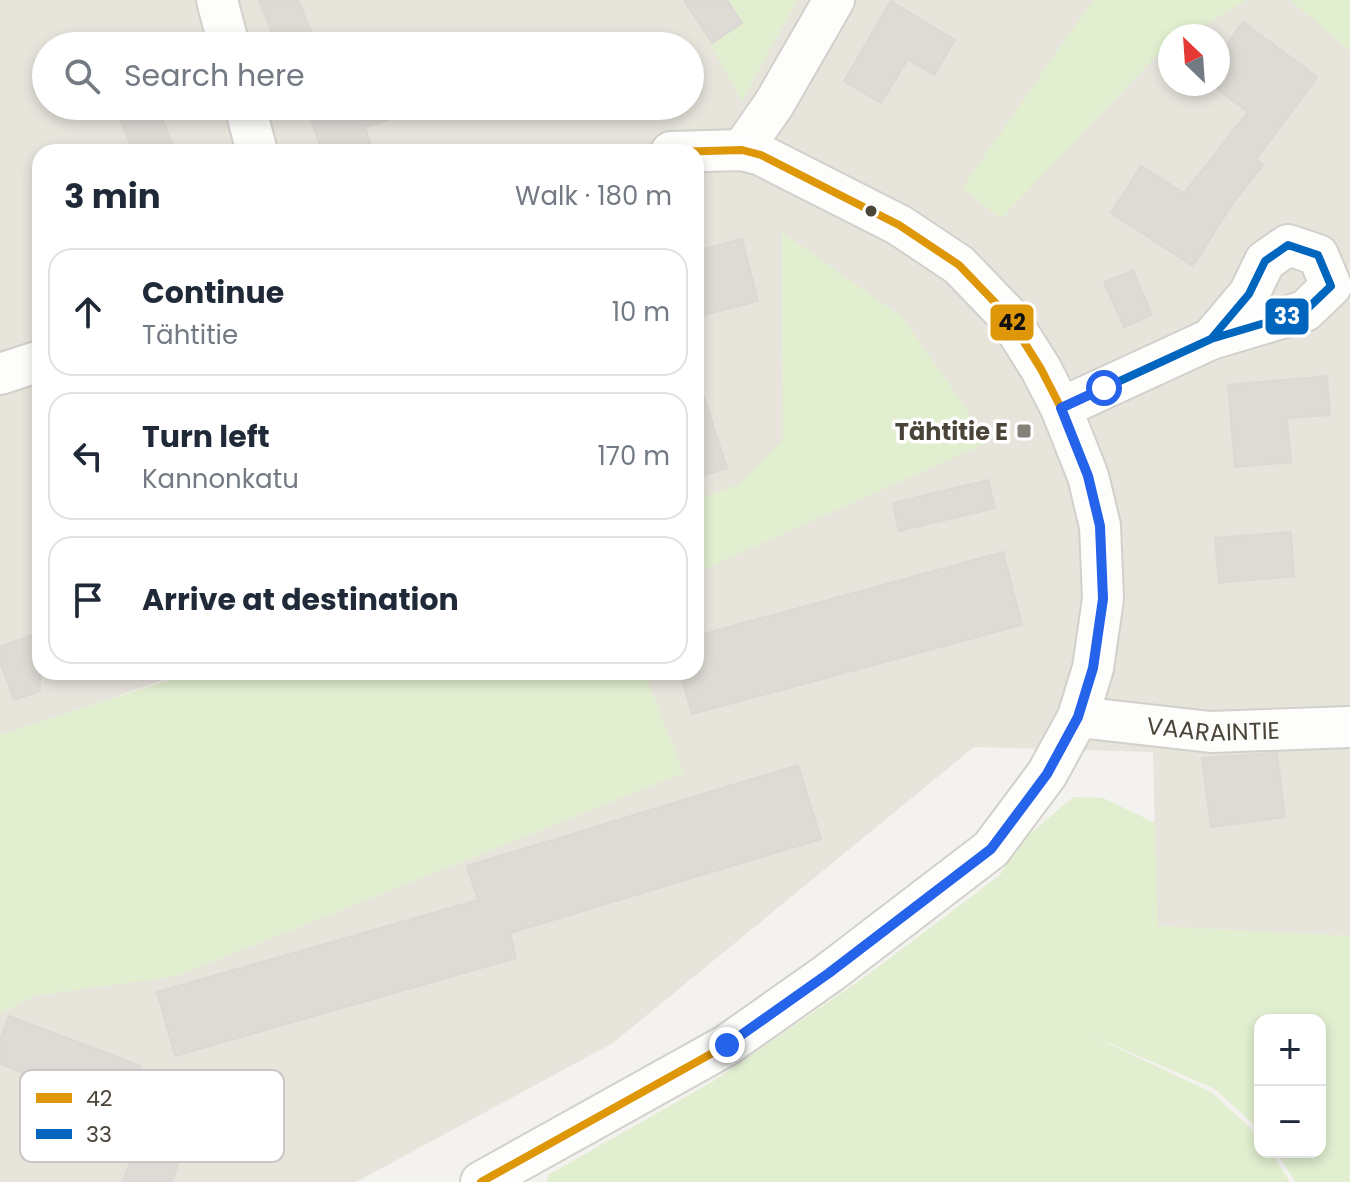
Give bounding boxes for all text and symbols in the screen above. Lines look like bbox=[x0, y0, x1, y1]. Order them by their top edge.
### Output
north arrow bbox=[1158, 24, 1230, 96]
search box bbox=[32, 32, 704, 120]
icon: search bbox=[60, 54, 104, 98]
text: Search here bbox=[124, 54, 305, 97]
text: 3 min bbox=[64, 172, 161, 220]
text: Walk · 180 m bbox=[515, 178, 672, 214]
unlabelled marker bbox=[863, 203, 879, 219]
text: Continue bbox=[142, 271, 284, 314]
icon: ahead bbox=[66, 290, 110, 334]
text: 10 m bbox=[612, 294, 670, 330]
line badge: 33 bbox=[1264, 297, 1310, 336]
text: 33 bbox=[1274, 301, 1300, 332]
line badge: 42 bbox=[989, 303, 1035, 342]
text: 42 bbox=[998, 307, 1026, 338]
text: Tähtitie bbox=[142, 317, 238, 353]
route start bbox=[1086, 370, 1122, 406]
text: Turn left bbox=[142, 415, 270, 458]
place label: Tähtitie E bbox=[895, 415, 1008, 448]
marker: Tähtitie E bbox=[1015, 422, 1033, 440]
icon: left bbox=[66, 434, 110, 478]
text: 170 m bbox=[597, 438, 670, 474]
text: Kannonkatu bbox=[142, 461, 299, 497]
icon: arrive bbox=[66, 578, 110, 622]
text: Arrive at destination bbox=[142, 578, 459, 621]
street label: VAARAINTIE bbox=[1145, 708, 1280, 749]
map controls bbox=[1254, 1014, 1326, 1158]
button: + bbox=[1254, 1014, 1326, 1086]
route end bbox=[709, 1027, 745, 1063]
legend bbox=[20, 1070, 284, 1162]
text: 42 bbox=[86, 1083, 113, 1114]
button: − bbox=[1254, 1086, 1326, 1158]
text: 33 bbox=[86, 1119, 112, 1150]

